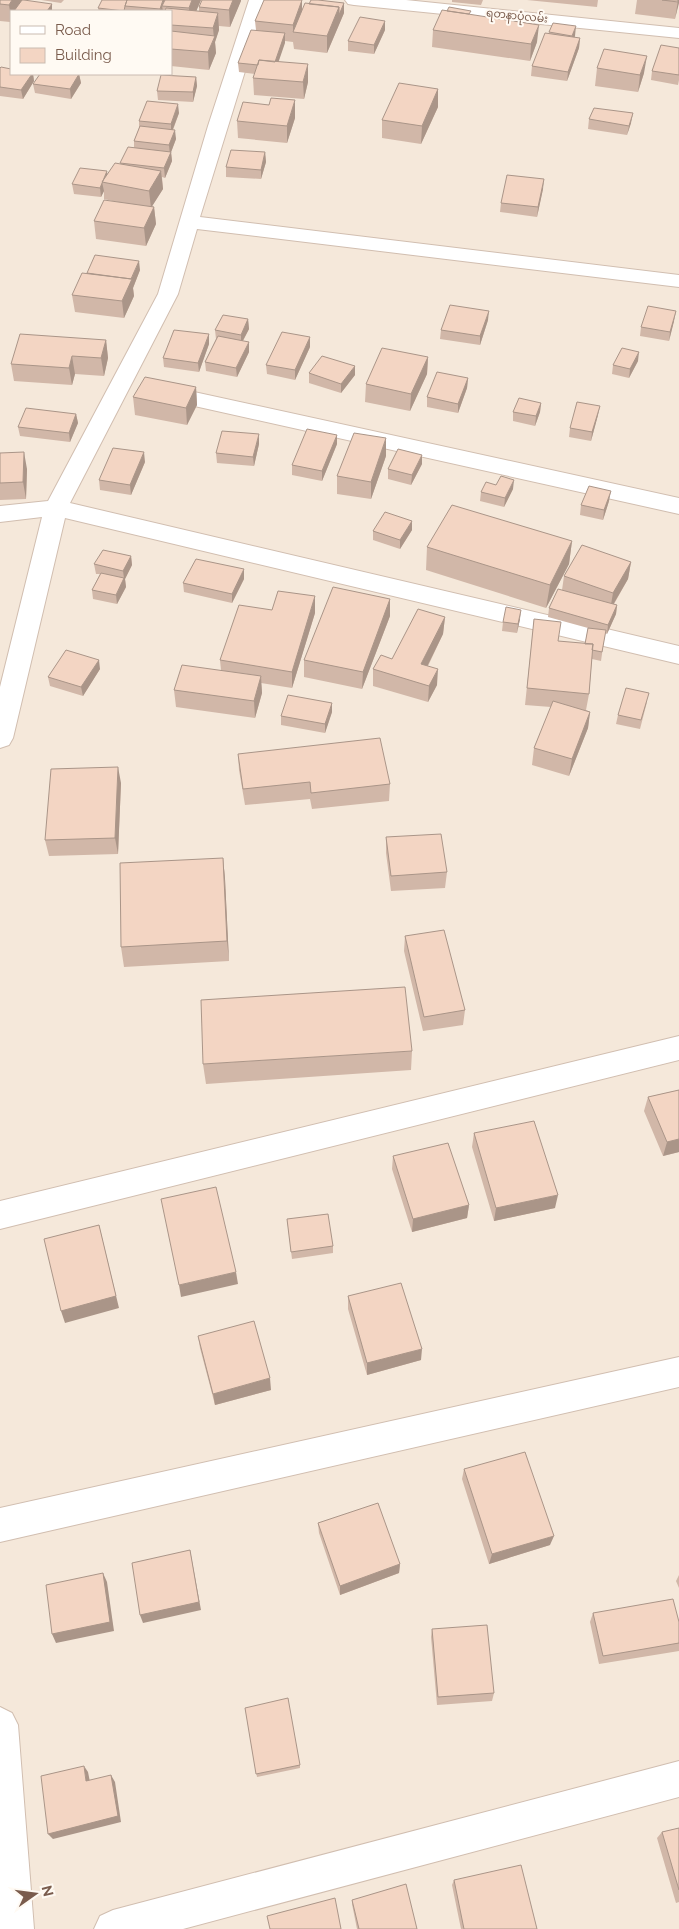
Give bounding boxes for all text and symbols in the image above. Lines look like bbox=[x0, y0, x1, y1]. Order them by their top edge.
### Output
street label: ရတနာပုံလမ်း bbox=[485, 5, 549, 28]
legend bbox=[10, 10, 172, 75]
text: Road bbox=[55, 21, 91, 39]
text: Building bbox=[55, 46, 112, 64]
north arrow bbox=[10, 1869, 60, 1919]
text: N bbox=[39, 1884, 57, 1898]

